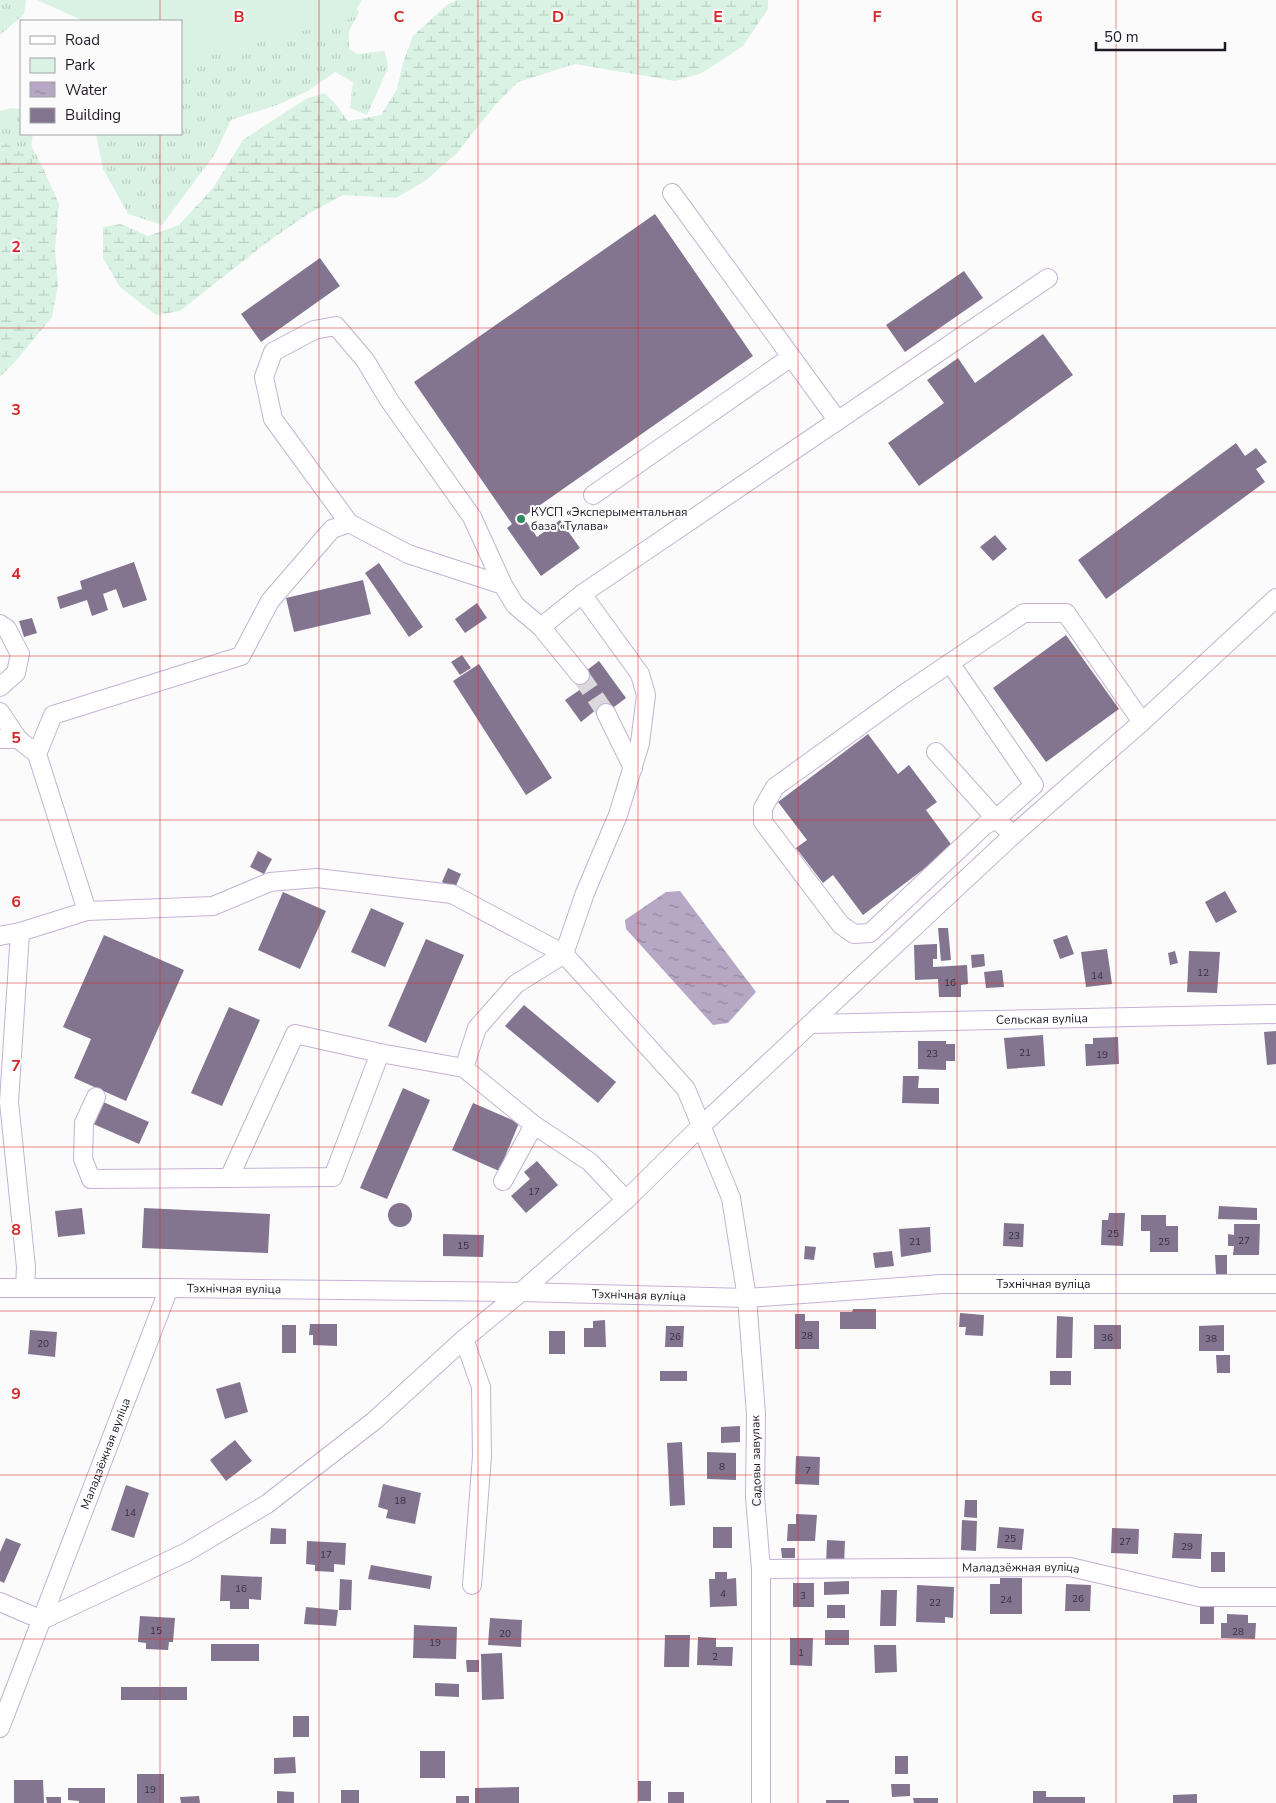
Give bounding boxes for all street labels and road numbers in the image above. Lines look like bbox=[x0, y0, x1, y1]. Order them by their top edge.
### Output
street label: Сельская вуліца bbox=[996, 1010, 1088, 1028]
street label: Тэхнічная вуліца bbox=[996, 1276, 1091, 1292]
street label: Тэхнічная вуліца bbox=[187, 1280, 281, 1297]
street label: Тэхнічная вуліца bbox=[592, 1286, 686, 1304]
street label: Маладзёжная вуліца bbox=[77, 1396, 134, 1512]
street label: Садовы завулак bbox=[747, 1415, 765, 1507]
street label: Маладзёжная вуліца bbox=[962, 1558, 1082, 1577]

